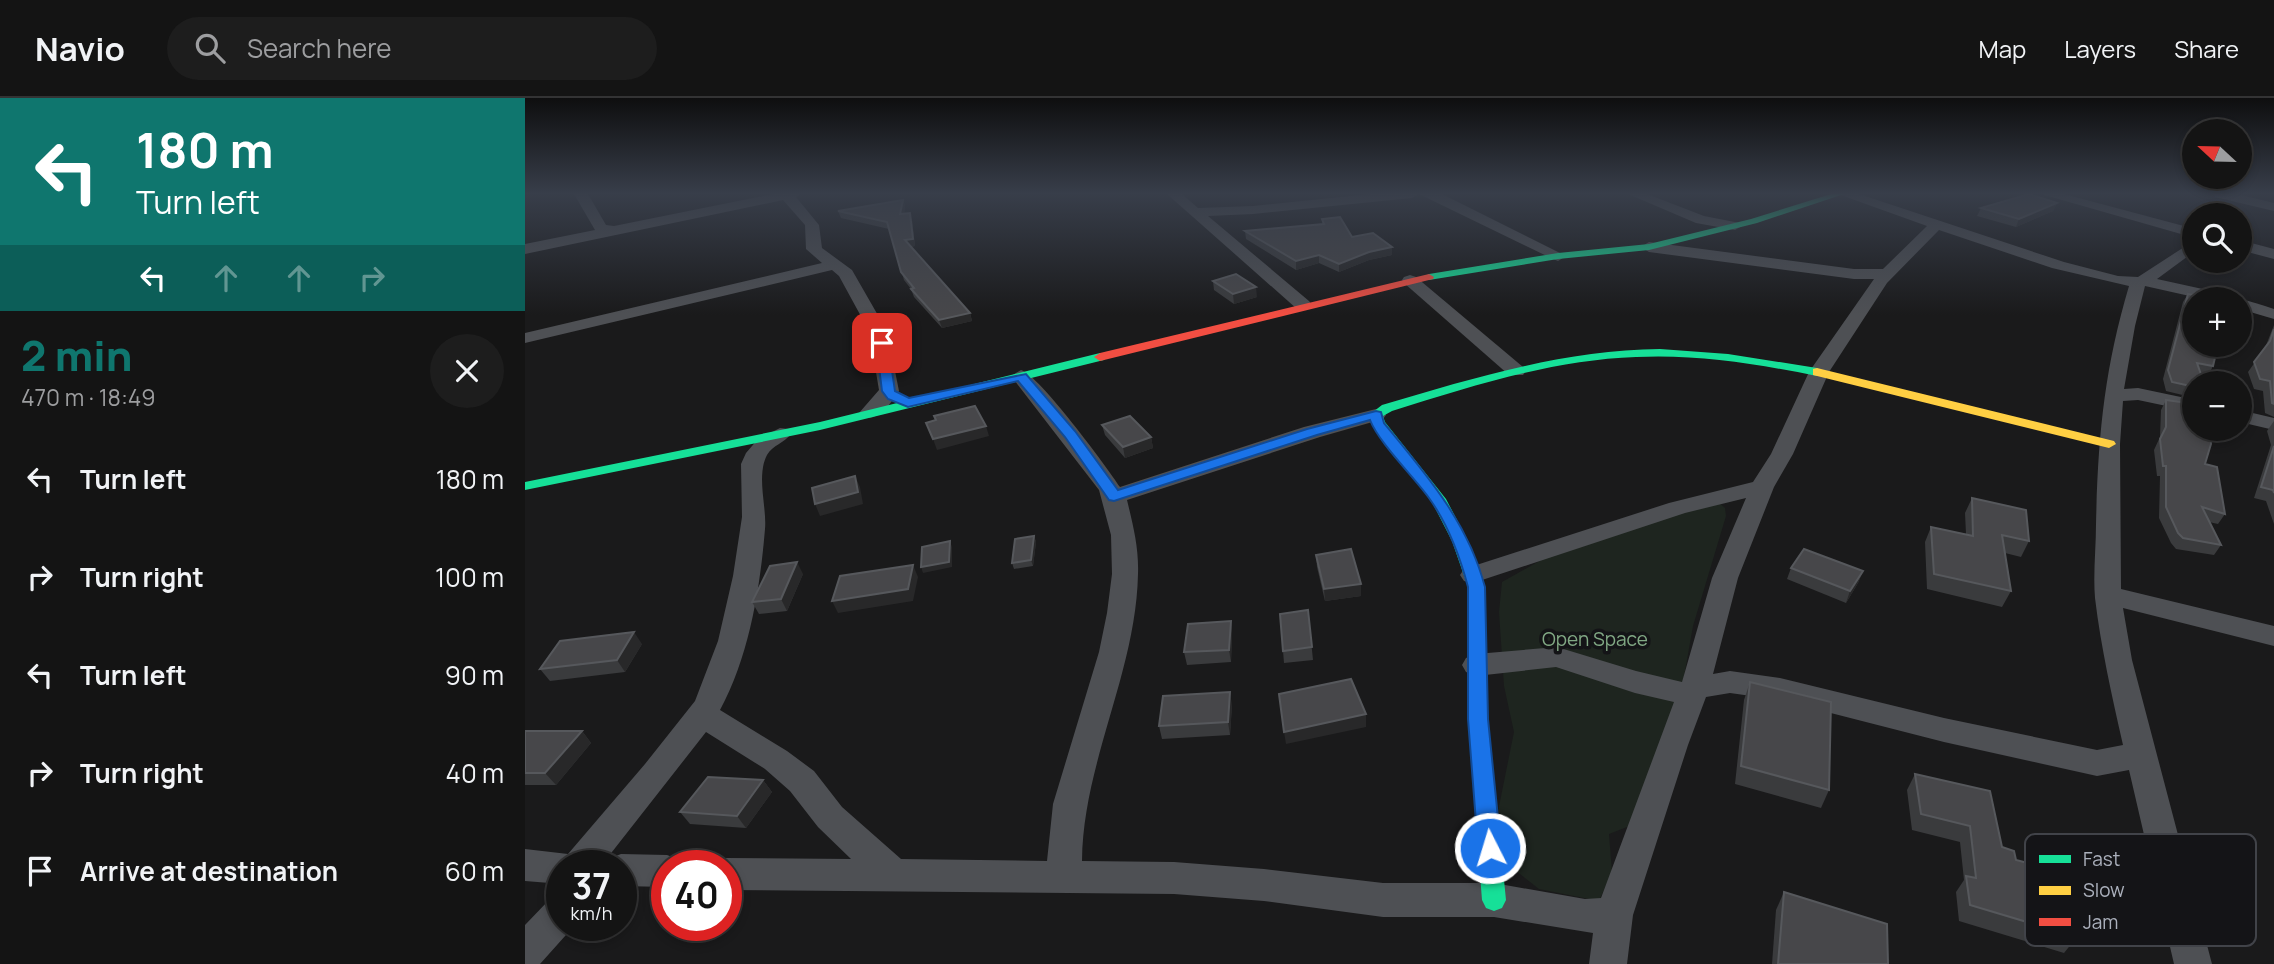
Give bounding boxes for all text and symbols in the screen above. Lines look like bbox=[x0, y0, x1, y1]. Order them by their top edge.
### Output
search box bbox=[167, 17, 657, 80]
text: Navio bbox=[35, 26, 125, 71]
icon: search bbox=[191, 29, 229, 67]
text: Search here bbox=[247, 30, 391, 66]
text: Map bbox=[1979, 32, 2026, 65]
text: Layers bbox=[2064, 32, 2136, 65]
text: Share bbox=[2174, 32, 2239, 65]
text: 180 m bbox=[136, 116, 274, 183]
north arrow bbox=[2182, 119, 2252, 189]
map controls bbox=[2182, 119, 2252, 441]
icon: left bbox=[21, 126, 112, 217]
text: Turn left bbox=[136, 180, 260, 224]
button: search bbox=[2182, 203, 2252, 273]
icon: left bbox=[134, 259, 172, 297]
icon: ahead bbox=[207, 259, 245, 297]
icon: ahead bbox=[280, 259, 318, 297]
icon: right bbox=[353, 259, 391, 297]
button: + bbox=[2182, 287, 2252, 357]
pin bbox=[852, 313, 912, 373]
icon: arrive bbox=[863, 324, 901, 362]
text: 2 min bbox=[21, 326, 132, 384]
button: close bbox=[430, 334, 504, 408]
button: − bbox=[2182, 371, 2252, 441]
text: 470 m · 18:49 bbox=[21, 381, 155, 413]
icon: left bbox=[21, 460, 59, 498]
text: Turn left bbox=[80, 461, 187, 497]
text: 180 m bbox=[436, 461, 504, 497]
icon: right bbox=[21, 558, 59, 596]
text: Turn right bbox=[80, 559, 204, 595]
text: 100 m bbox=[435, 559, 504, 595]
park label: Open Space bbox=[1542, 626, 1648, 652]
icon: left bbox=[21, 656, 59, 694]
text: Turn left bbox=[80, 657, 187, 693]
text: 90 m bbox=[445, 657, 504, 693]
icon: right bbox=[21, 754, 59, 792]
text: Turn right bbox=[80, 755, 204, 791]
text: 40 m bbox=[446, 755, 504, 791]
position arrow bbox=[1453, 811, 1527, 885]
legend bbox=[2025, 834, 2256, 946]
text: Fast bbox=[2083, 846, 2120, 872]
speed limit sign: 40 bbox=[651, 850, 742, 941]
icon: arrive bbox=[21, 852, 59, 890]
text: Arrive at destination bbox=[80, 853, 338, 889]
text: 60 m bbox=[445, 853, 504, 889]
text: 37 bbox=[572, 862, 611, 910]
text: Slow bbox=[2083, 877, 2125, 903]
text: km/h bbox=[571, 901, 612, 925]
text: Jam bbox=[2083, 909, 2118, 935]

